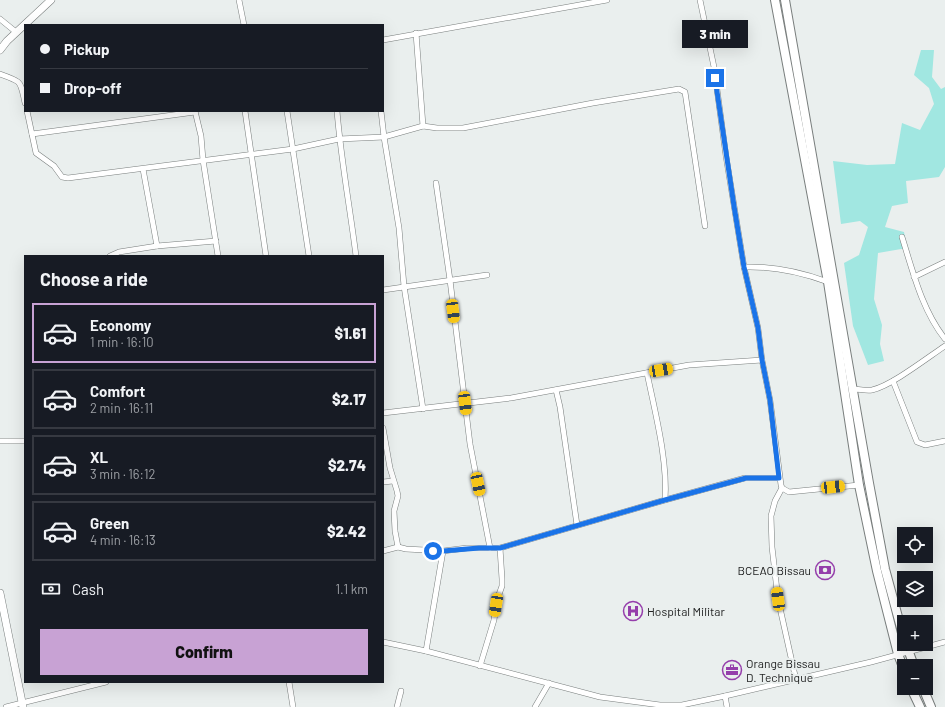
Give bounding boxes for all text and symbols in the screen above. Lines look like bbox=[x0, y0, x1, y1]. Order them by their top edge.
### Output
callout: 3 min bbox=[682, 20, 748, 48]
text: 3 min bbox=[699, 26, 731, 42]
text: Pickup bbox=[64, 40, 110, 58]
route end bbox=[706, 69, 724, 87]
text: Drop-off bbox=[64, 79, 122, 97]
text: Choose a ride bbox=[40, 268, 148, 290]
car bbox=[446, 298, 460, 324]
icon: car bbox=[42, 315, 78, 351]
text: Economy bbox=[90, 316, 151, 334]
text: $1.61 bbox=[335, 324, 366, 342]
text: 1 min · 16:10 bbox=[90, 334, 154, 350]
car bbox=[648, 362, 674, 378]
icon: car bbox=[42, 381, 78, 417]
text: Comfort bbox=[90, 382, 145, 400]
text: $2.17 bbox=[332, 390, 366, 408]
car bbox=[458, 390, 472, 416]
text: 2 min · 16:11 bbox=[90, 400, 153, 416]
icon: car bbox=[42, 447, 78, 483]
text: XL bbox=[90, 448, 108, 466]
text: $2.74 bbox=[328, 456, 366, 474]
text: 3 min · 16:12 bbox=[90, 466, 155, 482]
car bbox=[470, 471, 486, 497]
car bbox=[820, 480, 846, 494]
icon: car bbox=[42, 513, 78, 549]
text: Green bbox=[90, 514, 129, 532]
text: $2.42 bbox=[327, 522, 366, 540]
map controls bbox=[897, 527, 933, 695]
button: locate bbox=[897, 527, 933, 563]
text: 4 min · 16:13 bbox=[90, 532, 156, 548]
route start bbox=[424, 542, 442, 560]
bank icon: BCEAO Bissau bbox=[814, 559, 836, 581]
place label: BCEAO Bissau bbox=[737, 563, 811, 577]
button: layers bbox=[897, 571, 933, 607]
icon: cash bbox=[40, 578, 62, 600]
text: Cash bbox=[72, 580, 104, 598]
text: 1.1 km bbox=[335, 581, 368, 597]
car bbox=[770, 586, 786, 612]
car bbox=[488, 592, 504, 618]
hospital icon: Hospital Militar bbox=[622, 600, 644, 622]
place label: Hospital Militar bbox=[647, 604, 725, 618]
button: + bbox=[897, 615, 933, 651]
button: Confirm bbox=[40, 629, 368, 675]
place label: Orange Bissau D. Technique bbox=[746, 656, 820, 684]
office icon: Orange Bissau D. Technique bbox=[721, 659, 743, 681]
button: − bbox=[897, 659, 933, 695]

